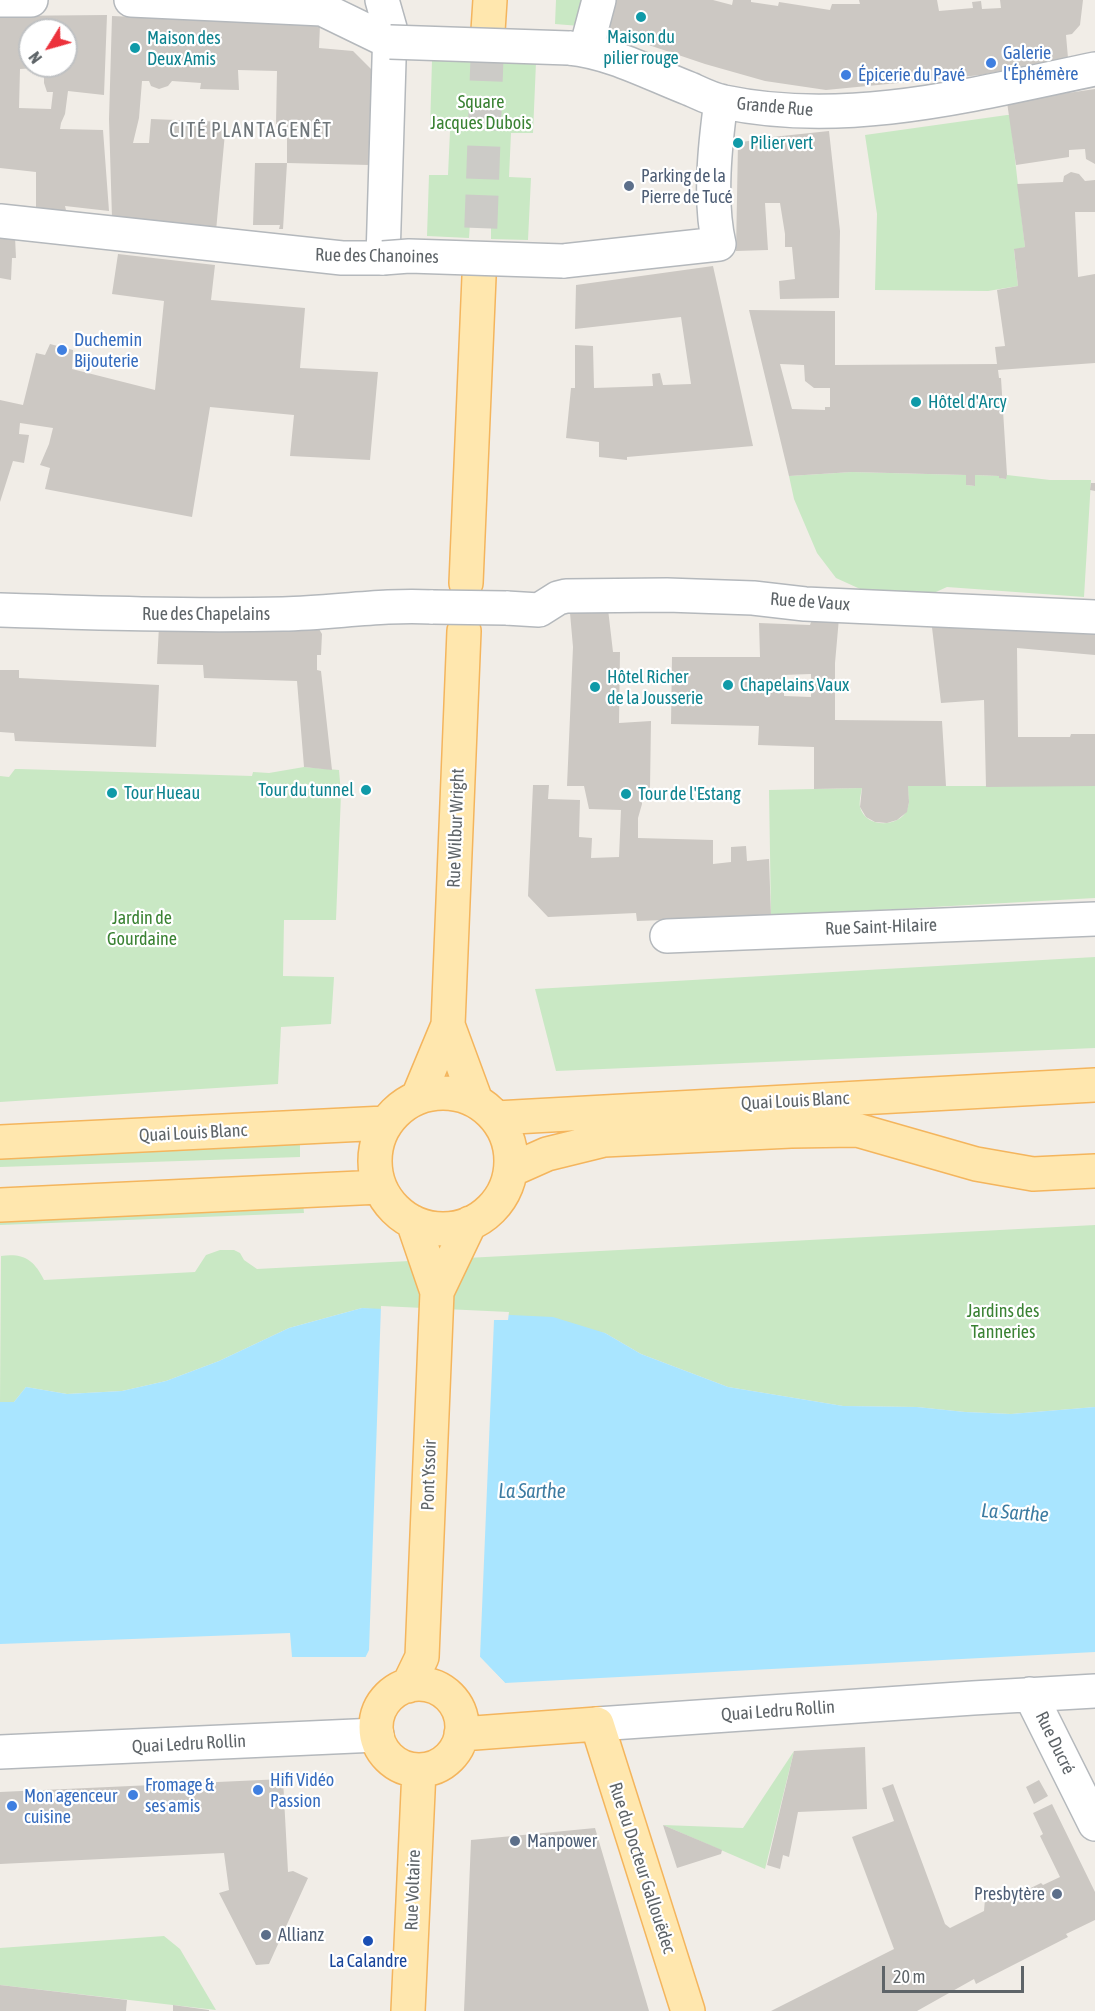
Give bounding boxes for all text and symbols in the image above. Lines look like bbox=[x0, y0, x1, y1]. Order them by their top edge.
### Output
marker: Maison du pilier rouge bbox=[634, 10, 648, 24]
north arrow bbox=[18, 18, 78, 78]
place label: Maison du pilier rouge bbox=[603, 26, 679, 68]
place label: Maison des Deux Amis bbox=[147, 27, 221, 70]
marker: Maison des Deux Amis bbox=[128, 41, 142, 55]
place label: Galerie l'Éphémère bbox=[1003, 42, 1078, 84]
text: N bbox=[25, 48, 45, 67]
marker: Galerie l'Éphémère bbox=[984, 56, 998, 70]
place label: Épicerie du Pavé bbox=[858, 64, 965, 86]
marker: Épicerie du Pavé bbox=[839, 68, 853, 82]
park label: Square Jacques Dubois bbox=[430, 91, 532, 134]
street label: Grande Rue bbox=[736, 93, 814, 121]
district label: CITÉ PLANTAGENÊT bbox=[169, 119, 333, 143]
place label: Pilier vert bbox=[750, 132, 813, 154]
marker: Pilier vert bbox=[731, 136, 745, 150]
place label: Parking de la Pierre de Tucé bbox=[641, 165, 733, 207]
marker: Parking de la Pierre de Tucé bbox=[622, 179, 636, 193]
street label: Rue des Chanoines bbox=[315, 244, 439, 268]
place label: Duchemin Bijouterie bbox=[74, 329, 142, 372]
marker: Duchemin Bijouterie bbox=[55, 343, 69, 357]
place label: Hôtel d'Arcy bbox=[928, 391, 1007, 413]
marker: Hôtel d'Arcy bbox=[909, 395, 923, 409]
street label: Rue de Vaux bbox=[769, 588, 851, 616]
street label: Rue des Chapelains bbox=[142, 603, 270, 625]
place label: Hôtel Richer de la Jousserie bbox=[607, 666, 703, 708]
place label: Chapelains Vaux bbox=[740, 674, 849, 696]
marker: Chapelains Vaux bbox=[721, 678, 735, 692]
marker: Hôtel Richer de la Jousserie bbox=[588, 680, 602, 694]
street label: Rue Wilbur Wright bbox=[443, 768, 469, 888]
place label: Tour du tunnel bbox=[258, 779, 354, 801]
place label: Tour Hueau bbox=[124, 782, 200, 804]
marker: Tour du tunnel bbox=[359, 783, 373, 797]
place label: Tour de l'Estang bbox=[638, 783, 741, 805]
marker: Tour Hueau bbox=[105, 786, 119, 800]
marker: Tour de l'Estang bbox=[619, 787, 633, 801]
park label: Jardin de Gourdaine bbox=[107, 907, 177, 950]
street label: Rue Saint-Hilaire bbox=[825, 914, 937, 940]
street label: Quai Louis Blanc bbox=[740, 1087, 850, 1115]
street label: Quai Louis Blanc bbox=[138, 1119, 248, 1147]
park label: Jardins des Tanneries bbox=[967, 1300, 1039, 1342]
street label: Pont Yssoir bbox=[417, 1439, 441, 1511]
water label: La Sarthe bbox=[498, 1480, 566, 1504]
water label: La Sarthe bbox=[980, 1499, 1050, 1527]
street label: Quai Ledru Rollin bbox=[720, 1696, 836, 1726]
street label: Rue Ducré bbox=[1031, 1708, 1079, 1778]
street label: Quai Ledru Rollin bbox=[131, 1730, 247, 1758]
place label: Hifi Vidéo Passion bbox=[270, 1769, 334, 1812]
place label: Fromage & ses amis bbox=[145, 1774, 214, 1816]
street label: Rue du Docteur Gallouëdec bbox=[604, 1780, 680, 1956]
marker: Hifi Vidéo Passion bbox=[251, 1783, 265, 1797]
place label: Mon agenceur cuisine bbox=[24, 1785, 117, 1828]
marker: Fromage & ses amis bbox=[126, 1788, 140, 1802]
marker: Mon agenceur cuisine bbox=[5, 1799, 19, 1813]
place label: Manpower bbox=[527, 1830, 597, 1852]
marker: Manpower bbox=[508, 1834, 522, 1848]
street label: Rue Voltaire bbox=[401, 1849, 425, 1931]
place label: Presbytère bbox=[974, 1883, 1045, 1905]
marker: Presbytère bbox=[1050, 1887, 1064, 1901]
place label: Allianz bbox=[278, 1924, 324, 1946]
marker: Allianz bbox=[259, 1928, 273, 1942]
marker: La Calandre bbox=[361, 1934, 375, 1948]
place label: La Calandre bbox=[329, 1950, 407, 1972]
scale bar bbox=[885, 1954, 1028, 1992]
text: 20 m bbox=[893, 1966, 925, 1987]

